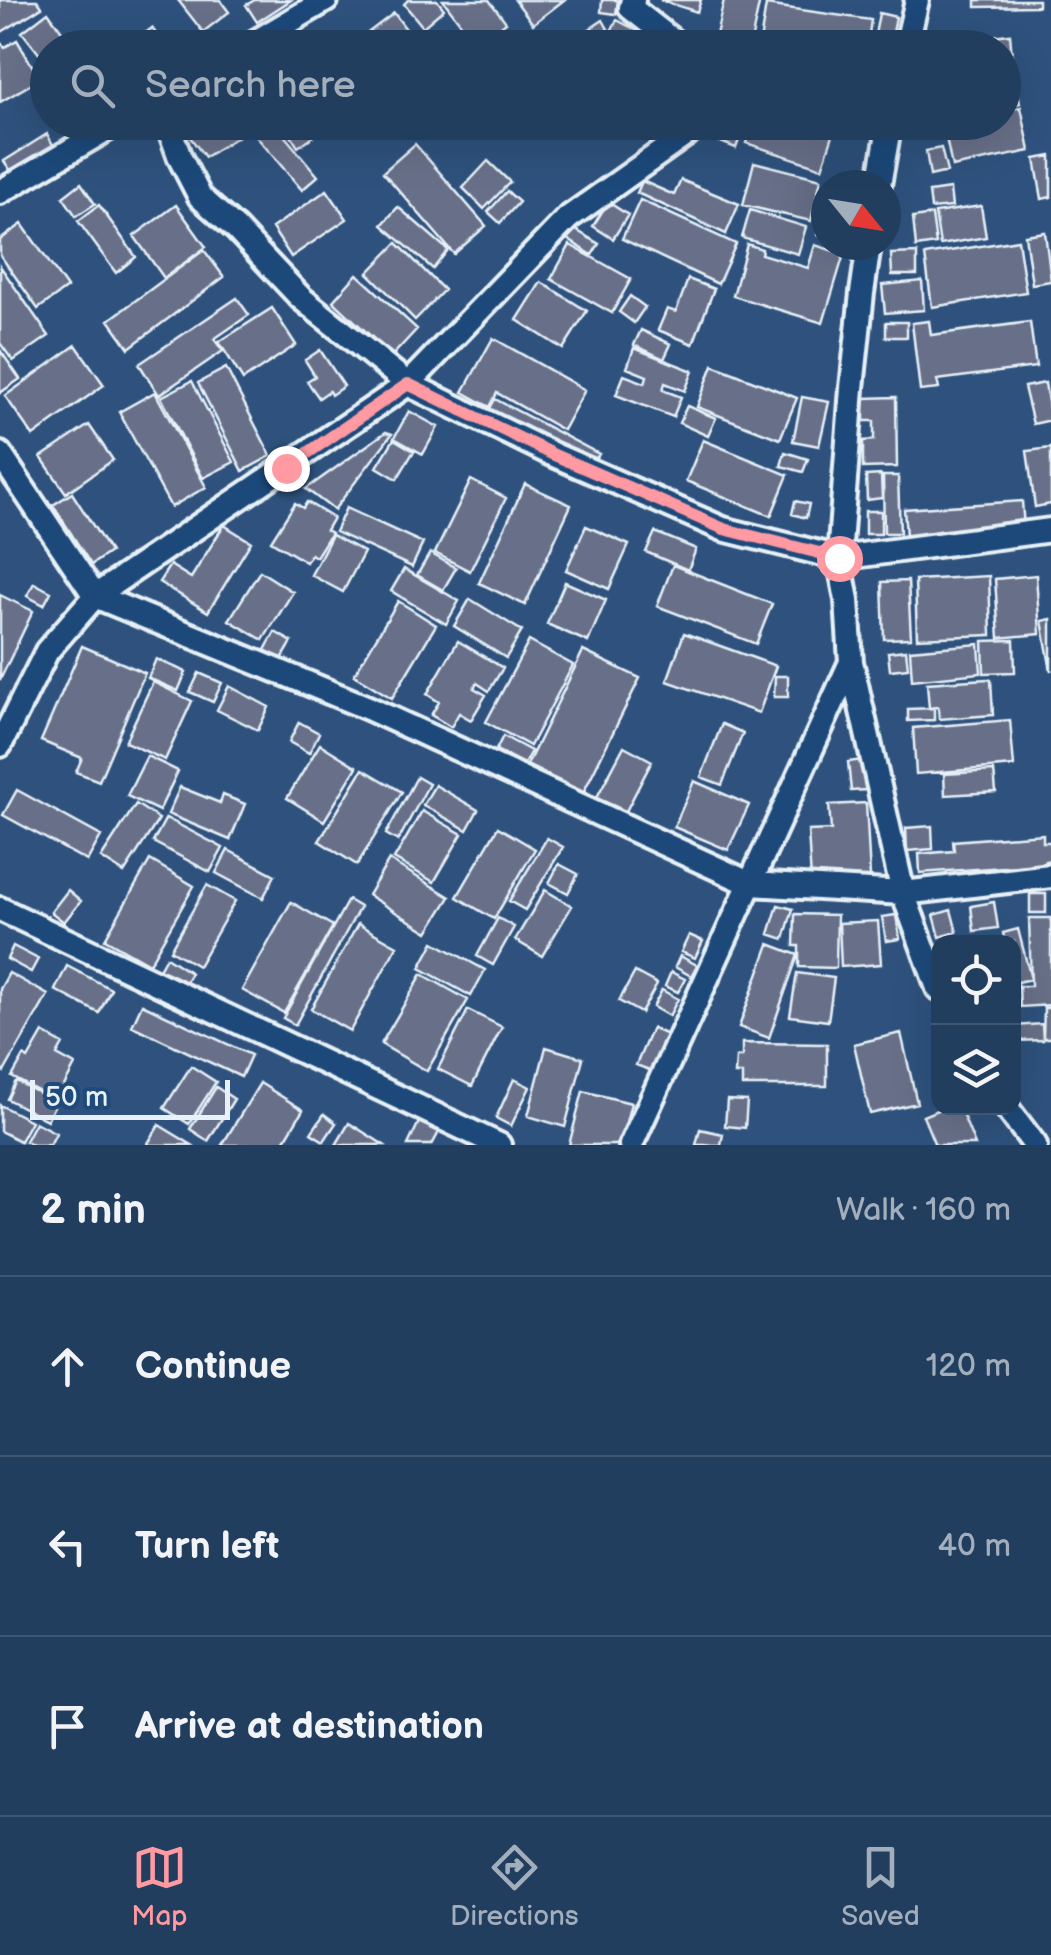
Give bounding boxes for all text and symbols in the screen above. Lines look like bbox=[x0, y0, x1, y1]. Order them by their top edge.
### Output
search box bbox=[30, 30, 1021, 140]
icon: search bbox=[65, 58, 120, 113]
text: Search here bbox=[145, 63, 356, 108]
north arrow bbox=[811, 170, 901, 260]
route end bbox=[264, 446, 310, 492]
route start bbox=[817, 536, 863, 582]
map controls bbox=[931, 935, 1021, 1115]
button: locate bbox=[931, 935, 1021, 1025]
button: layers bbox=[931, 1025, 1021, 1115]
scale bar bbox=[30, 1075, 230, 1120]
text: 50 m bbox=[45, 1081, 108, 1114]
text: 2 min bbox=[40, 1185, 146, 1236]
text: Walk · 160 m bbox=[836, 1191, 1011, 1230]
icon: ahead bbox=[40, 1339, 95, 1394]
text: Continue bbox=[135, 1344, 291, 1389]
text: 120 m bbox=[926, 1347, 1011, 1386]
icon: left bbox=[40, 1519, 95, 1574]
text: Turn left bbox=[135, 1524, 279, 1569]
text: 40 m bbox=[938, 1527, 1011, 1566]
icon: arrive bbox=[40, 1699, 95, 1754]
text: Arrive at destination bbox=[135, 1704, 484, 1749]
tab: Map bbox=[131, 1840, 188, 1933]
tab: Directions bbox=[450, 1840, 579, 1933]
tab: Saved bbox=[841, 1840, 920, 1933]

